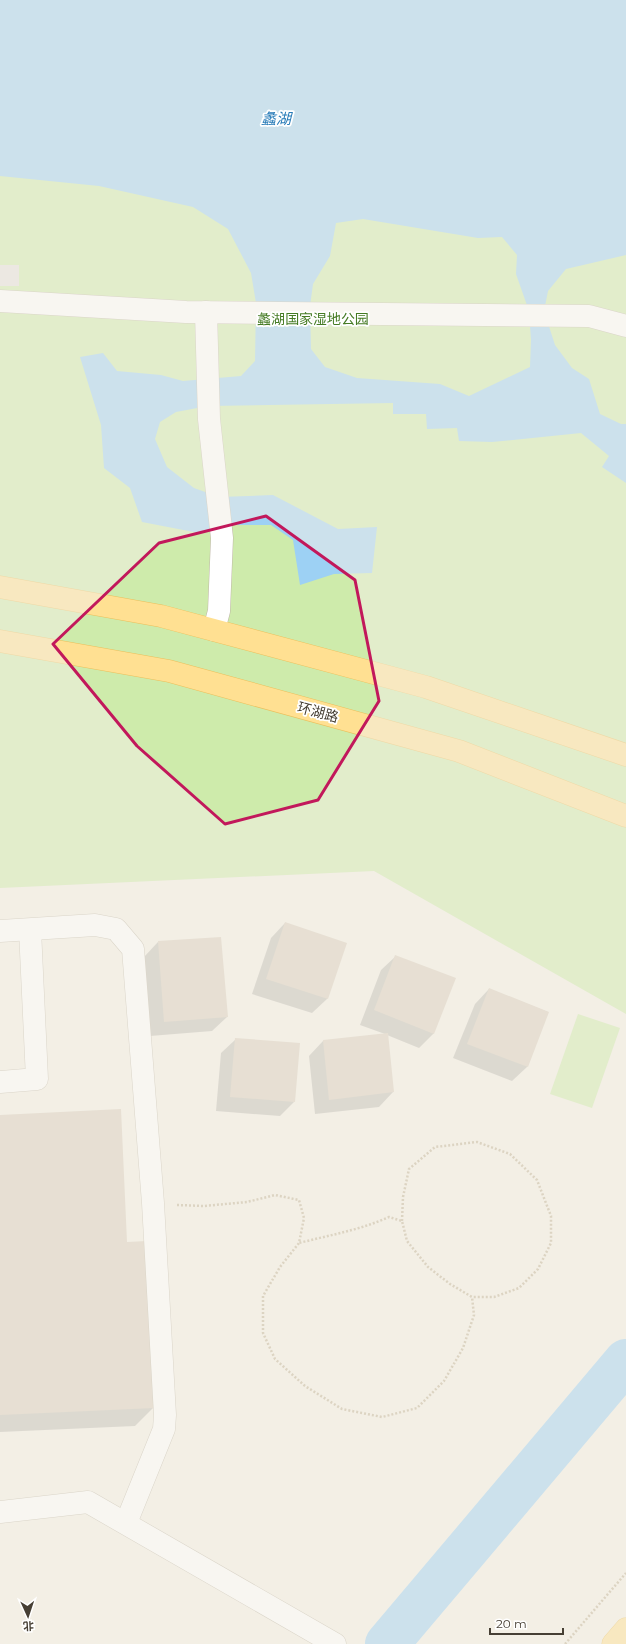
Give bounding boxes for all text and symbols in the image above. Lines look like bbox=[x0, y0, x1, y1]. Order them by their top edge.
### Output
water label: 蠡湖 bbox=[261, 109, 293, 128]
park label: 蠡湖国家湿地公园 bbox=[257, 310, 369, 328]
street label: 环湖路 bbox=[295, 698, 341, 726]
north arrow bbox=[8, 1596, 48, 1636]
scale bar bbox=[490, 1610, 563, 1636]
text: 20 m bbox=[496, 1616, 527, 1631]
text: 北 bbox=[23, 1619, 34, 1633]

